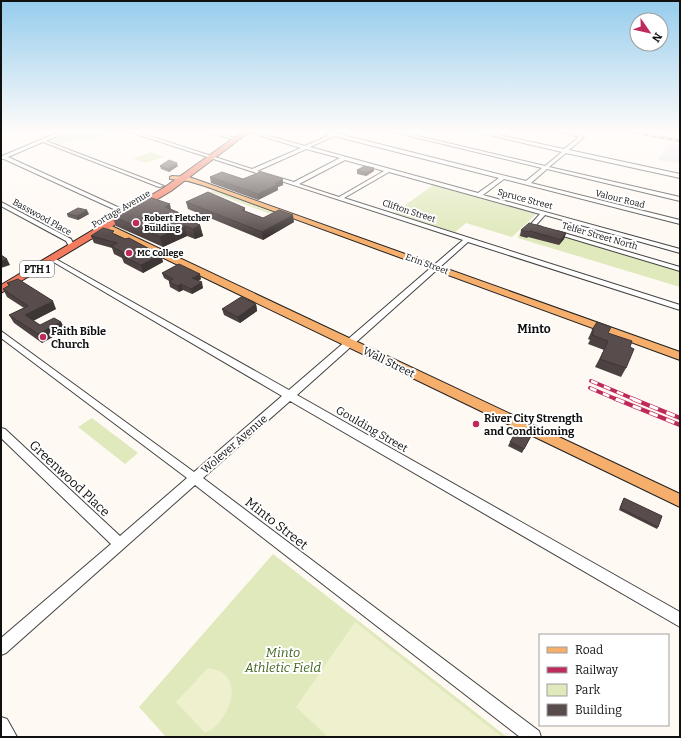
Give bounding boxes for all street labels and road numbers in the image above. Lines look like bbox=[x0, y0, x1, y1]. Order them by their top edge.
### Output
street label: Spruce Street bbox=[496, 187, 554, 211]
street label: Portage Avenue bbox=[90, 188, 152, 230]
street label: Valour Road bbox=[594, 188, 646, 210]
street label: Basswood Place bbox=[11, 197, 73, 237]
street label: Clifton Street bbox=[381, 198, 438, 225]
street label: Telfer Street North bbox=[561, 220, 639, 252]
street label: Erin Street bbox=[404, 252, 451, 277]
road number: PTH 1 bbox=[20, 261, 54, 277]
street label: Wall Street bbox=[361, 344, 417, 381]
street label: Goulding Street bbox=[334, 404, 410, 455]
street label: Wolever Avenue bbox=[199, 412, 270, 477]
street label: Greenwood Place bbox=[26, 437, 113, 519]
street label: Minto Street bbox=[243, 494, 311, 553]

